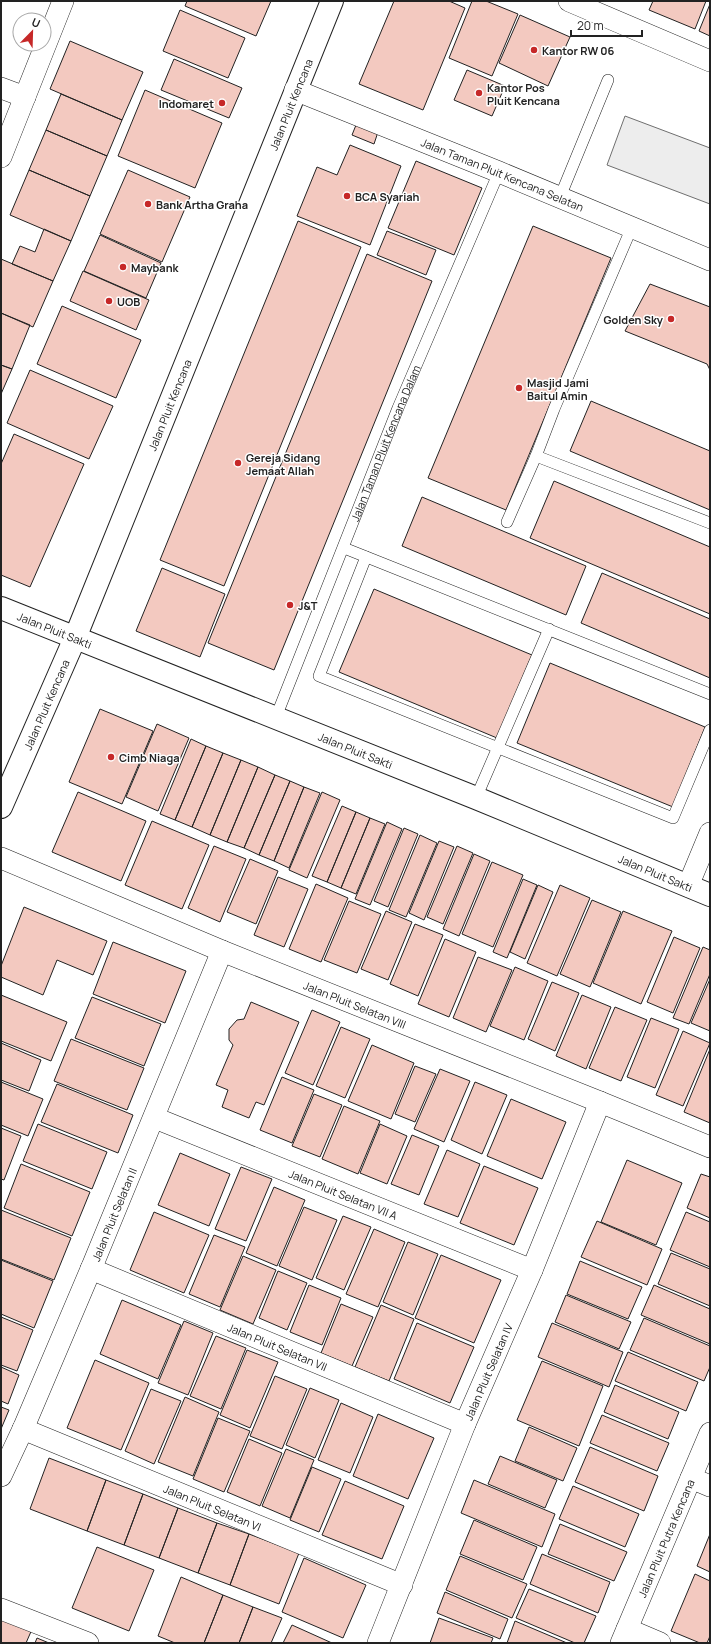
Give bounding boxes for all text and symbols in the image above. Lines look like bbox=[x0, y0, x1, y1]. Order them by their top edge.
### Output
north arrow bbox=[12, 12, 52, 52]
scale bar bbox=[571, 12, 642, 38]
text: U bbox=[30, 14, 43, 31]
text: 20 m bbox=[577, 17, 604, 34]
place label: Kantor RW 06 bbox=[542, 43, 615, 58]
marker: Kantor RW 06 bbox=[529, 45, 539, 55]
street label: Jalan Pluit Kencana bbox=[265, 56, 315, 152]
place label: Kantor Pos Pluit Kencana bbox=[487, 80, 560, 108]
marker: Kantor Pos Pluit Kencana bbox=[474, 88, 484, 98]
place label: Indomaret bbox=[159, 96, 214, 111]
marker: Indomaret bbox=[217, 98, 227, 108]
street label: Jalan Taman Pluit Kencana Selatan bbox=[419, 134, 586, 214]
place label: BCA Syariah bbox=[355, 189, 420, 204]
marker: BCA Syariah bbox=[342, 191, 352, 201]
place label: Bank Artha Graha bbox=[156, 197, 248, 212]
marker: Bank Artha Graha bbox=[143, 199, 153, 209]
place label: Maybank bbox=[131, 260, 180, 275]
marker: Maybank bbox=[118, 262, 128, 272]
place label: UOB bbox=[117, 294, 140, 309]
marker: UOB bbox=[104, 296, 114, 306]
place label: Golden Sky bbox=[603, 312, 664, 327]
marker: Golden Sky bbox=[666, 314, 676, 324]
street label: Jalan Pluit Kencana bbox=[144, 357, 194, 453]
street label: Jalan Taman Pluit Kencana Dalam bbox=[347, 362, 423, 523]
place label: Masjid Jami Baitul Amin bbox=[527, 375, 589, 403]
marker: Masjid Jami Baitul Amin bbox=[514, 383, 524, 393]
place label: Gereja Sidang Jemaat Allah bbox=[246, 450, 320, 478]
marker: Gereja Sidang Jemaat Allah bbox=[233, 458, 243, 468]
place label: J&T bbox=[298, 598, 318, 613]
marker: J&T bbox=[285, 600, 295, 610]
street label: Jalan Pluit Sakti bbox=[15, 608, 94, 651]
street label: Jalan Pluit Kencana bbox=[20, 657, 72, 752]
street label: Jalan Pluit Sakti bbox=[316, 728, 395, 772]
place label: Cimb Niaga bbox=[119, 750, 180, 765]
marker: Cimb Niaga bbox=[106, 752, 116, 762]
street label: Jalan Pluit Sakti bbox=[616, 850, 695, 895]
street label: Jalan Pluit Selatan VIII bbox=[301, 977, 409, 1031]
street label: Jalan Pluit Selatan II bbox=[88, 1165, 140, 1263]
street label: Jalan Pluit Selatan VII A bbox=[287, 1165, 400, 1223]
street label: Jalan Pluit Selatan VII bbox=[225, 1319, 330, 1374]
street label: Jalan Pluit Selatan IV bbox=[460, 1320, 516, 1422]
street label: Jalan Pluit Putra Kencana bbox=[634, 1477, 697, 1599]
street label: Jalan Pluit Selatan VI bbox=[162, 1480, 264, 1534]

